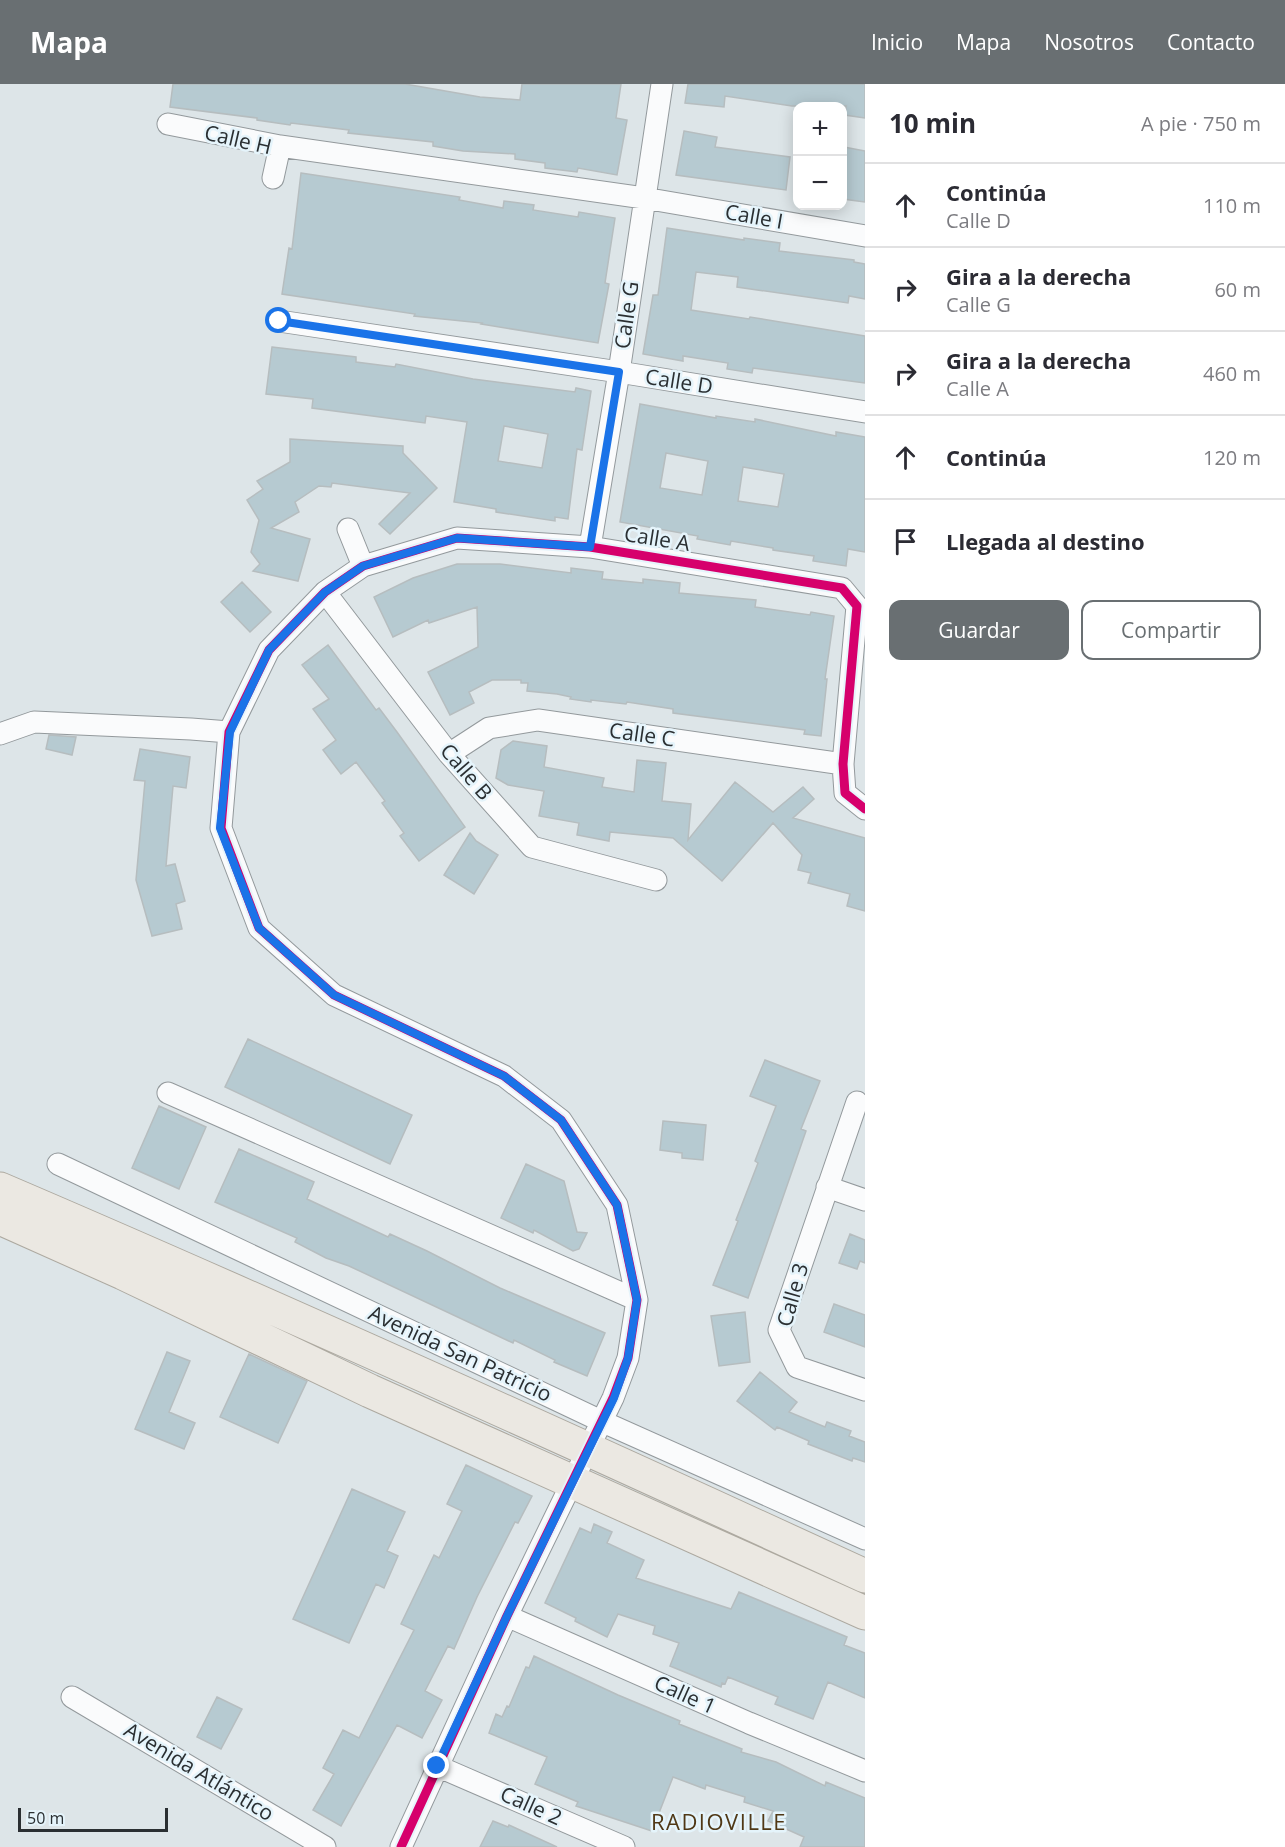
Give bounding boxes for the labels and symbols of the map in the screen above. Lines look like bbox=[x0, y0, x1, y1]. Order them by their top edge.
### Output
street label: Calle H bbox=[202, 118, 275, 160]
street label: Calle I bbox=[723, 197, 785, 235]
street label: Calle G bbox=[607, 279, 645, 350]
route start bbox=[265, 307, 291, 333]
street label: Calle D bbox=[643, 362, 715, 400]
street label: Calle A bbox=[622, 519, 693, 557]
street label: Calle C bbox=[608, 716, 677, 752]
street label: Calle B bbox=[434, 737, 499, 806]
street label: Calle 3 bbox=[770, 1260, 814, 1330]
street label: Avenida San Patricio bbox=[364, 1298, 556, 1408]
street label: Calle 1 bbox=[650, 1668, 721, 1720]
street label: Avenida Atlántico bbox=[120, 1715, 280, 1827]
route end bbox=[423, 1752, 449, 1778]
street label: Calle 2 bbox=[496, 1779, 567, 1831]
scale bar bbox=[18, 1805, 168, 1832]
district label: RADIOVILLE bbox=[651, 1806, 787, 1836]

